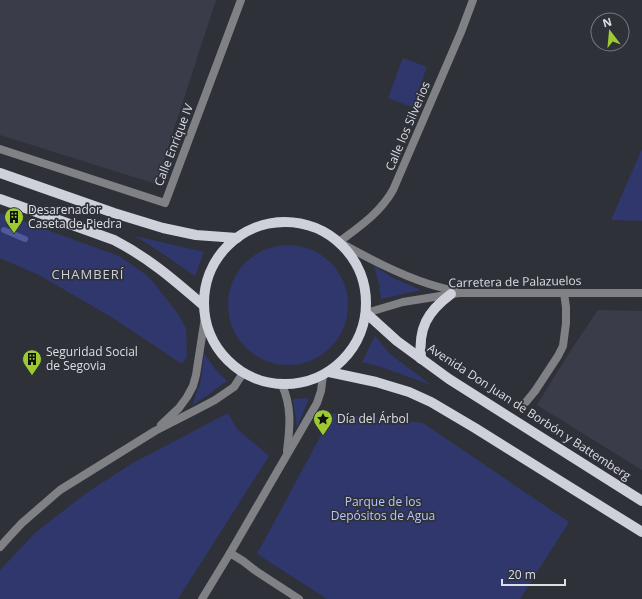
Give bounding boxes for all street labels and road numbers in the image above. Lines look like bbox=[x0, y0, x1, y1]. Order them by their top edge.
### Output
street label: Calle los Silverios bbox=[381, 78, 434, 173]
street label: Calle Enrique IV bbox=[150, 100, 197, 189]
street label: Carretera de Palazuelos bbox=[448, 272, 582, 291]
street label: Avenida Don Juan de Borbón y Battemberg bbox=[424, 339, 635, 484]

